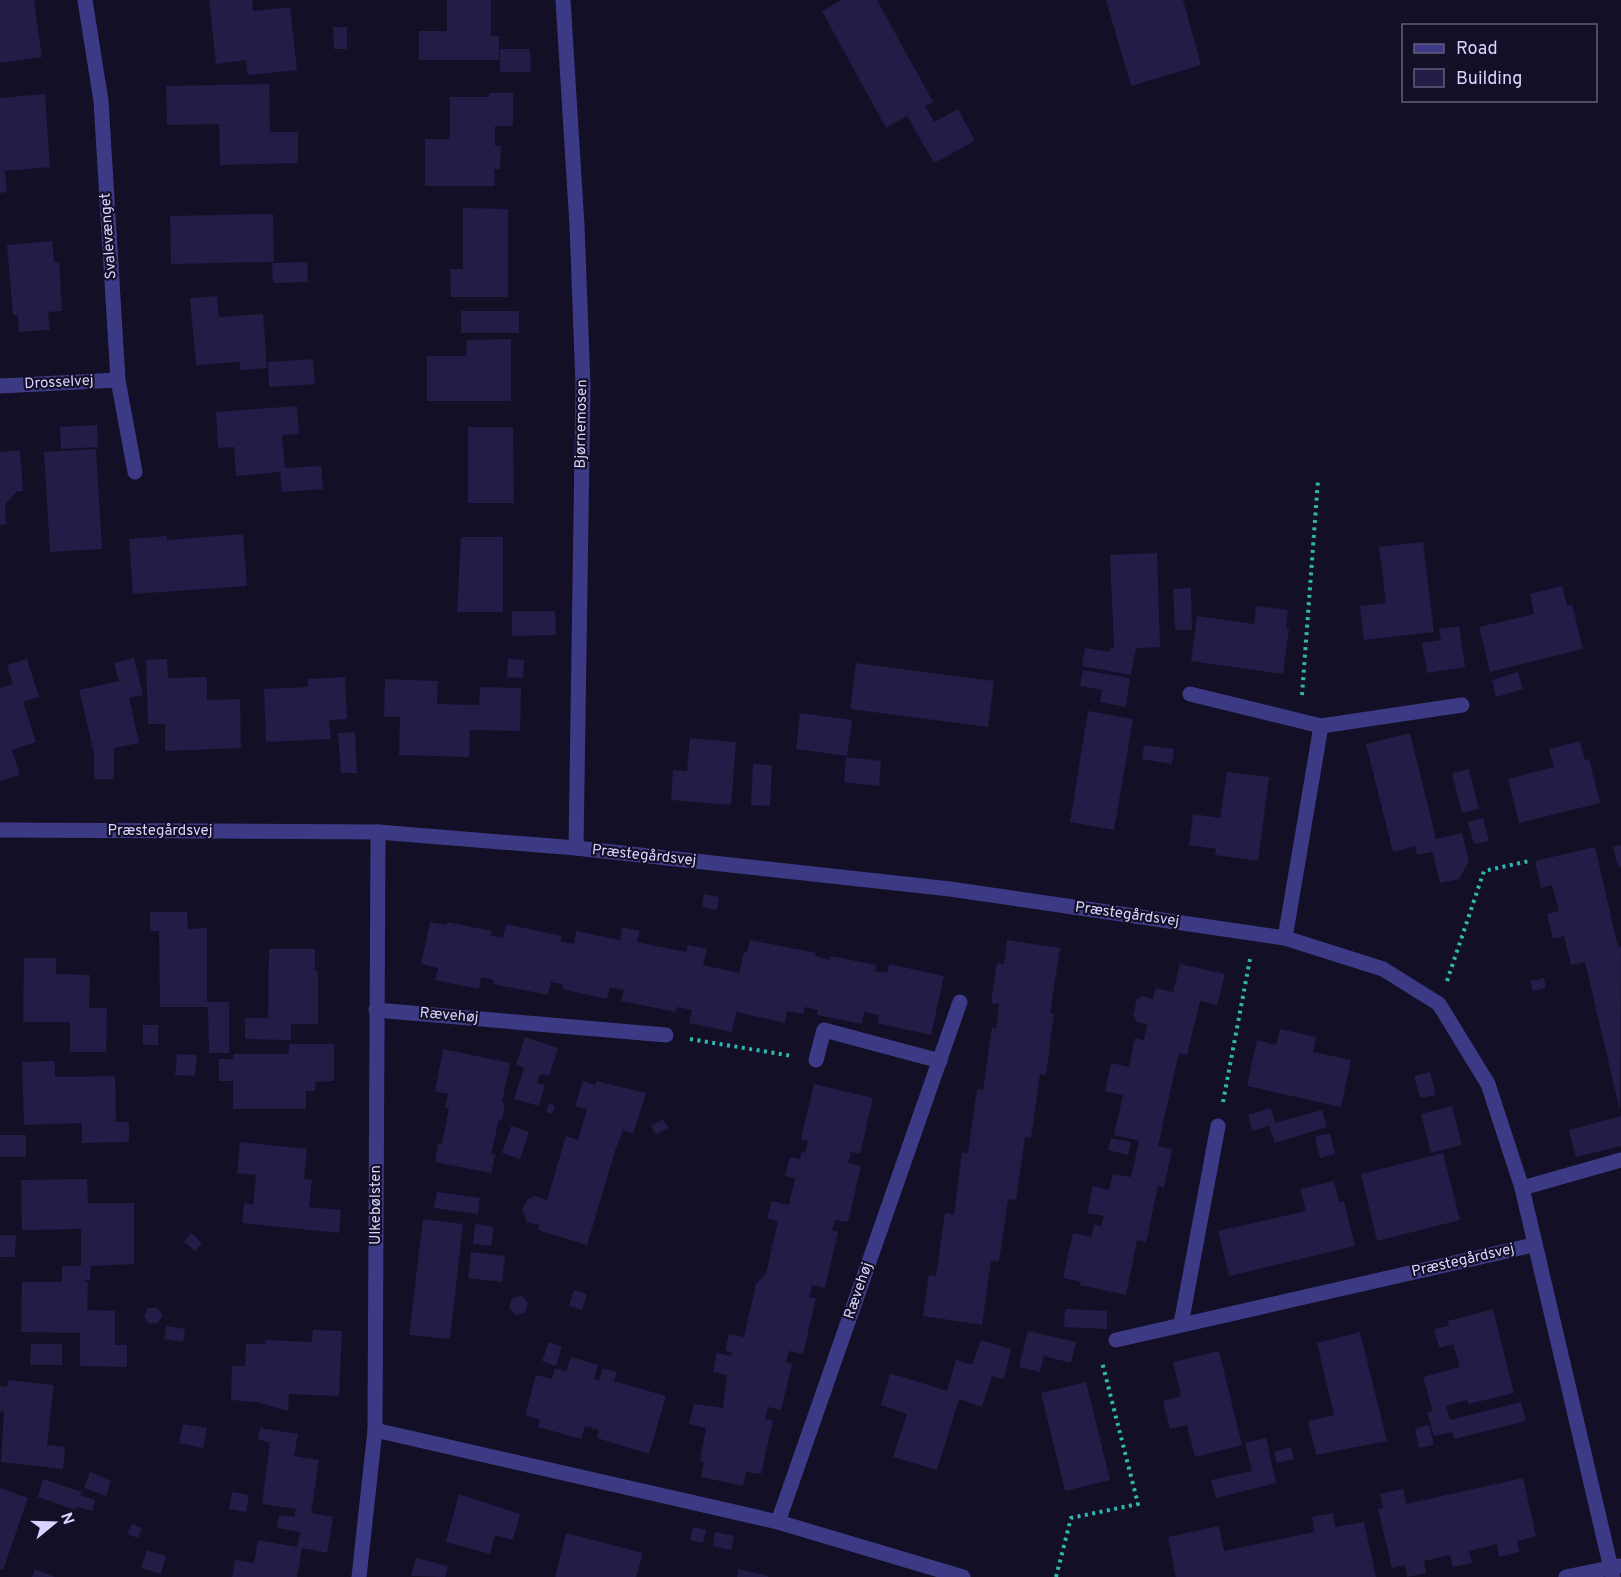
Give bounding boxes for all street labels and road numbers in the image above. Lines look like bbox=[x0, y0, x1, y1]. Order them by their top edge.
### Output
street label: Svalevænget bbox=[97, 192, 121, 280]
street label: Drosselvej bbox=[24, 372, 94, 394]
street label: Bjørnemosen bbox=[572, 379, 592, 469]
street label: Præstegårdsvej bbox=[108, 822, 212, 841]
street label: Præstegårdsvej bbox=[591, 841, 697, 871]
street label: Præstegårdsvej bbox=[1074, 898, 1180, 932]
street label: Rævehøj bbox=[419, 1004, 479, 1028]
street label: Ulkebølsten bbox=[367, 1165, 386, 1245]
street label: Præstegårdsvej bbox=[1410, 1240, 1516, 1282]
street label: Rævehøj bbox=[840, 1260, 878, 1322]

